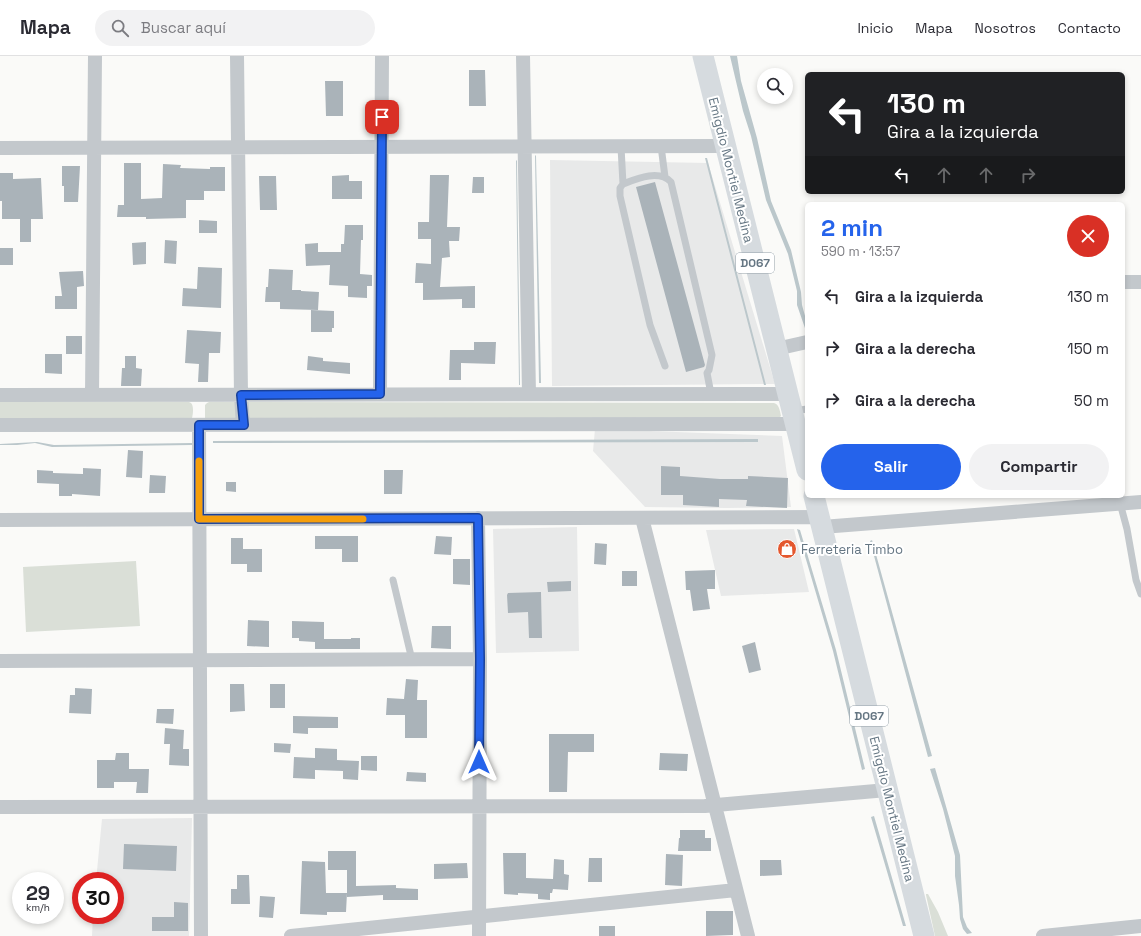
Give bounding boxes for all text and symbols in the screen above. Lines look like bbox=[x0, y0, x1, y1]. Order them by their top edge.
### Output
search box bbox=[95, 10, 375, 46]
text: Mapa bbox=[20, 15, 71, 40]
icon: search bbox=[109, 17, 131, 39]
text: Buscar aquí bbox=[141, 18, 226, 37]
text: Inicio bbox=[857, 19, 893, 37]
text: Mapa bbox=[915, 19, 953, 37]
text: Nosotros bbox=[975, 19, 1036, 37]
text: Contacto bbox=[1058, 19, 1121, 37]
map controls bbox=[757, 68, 793, 104]
button: search bbox=[757, 68, 793, 104]
text: 130 m bbox=[887, 85, 966, 121]
icon: left bbox=[821, 88, 873, 140]
street label: Emigdio Montiel Medina bbox=[705, 95, 757, 245]
pin bbox=[365, 100, 399, 134]
icon: arrive bbox=[371, 106, 393, 128]
text: Gira a la izquierda bbox=[887, 120, 1039, 143]
icon: left bbox=[891, 164, 913, 186]
icon: ahead bbox=[933, 164, 955, 186]
icon: ahead bbox=[975, 164, 997, 186]
icon: right bbox=[1017, 164, 1039, 186]
text: 2 min bbox=[821, 212, 883, 243]
button: close bbox=[1067, 215, 1109, 257]
text: 590 m · 13:57 bbox=[821, 243, 900, 260]
road number: D067 bbox=[736, 253, 774, 273]
icon: left bbox=[821, 285, 843, 307]
text: Gira a la izquierda bbox=[855, 287, 983, 306]
text: 130 m bbox=[1067, 287, 1109, 306]
icon: right bbox=[821, 337, 843, 359]
text: Gira a la derecha bbox=[855, 339, 975, 358]
text: 150 m bbox=[1067, 339, 1109, 358]
icon: right bbox=[821, 389, 843, 411]
text: Gira a la derecha bbox=[855, 391, 975, 410]
text: 50 m bbox=[1074, 391, 1109, 410]
button: Salir bbox=[821, 444, 961, 490]
button: Compartir bbox=[969, 444, 1109, 490]
shop icon: Ferreteria Timbo bbox=[776, 538, 798, 560]
place label: Ferreteria Timbo bbox=[801, 541, 903, 558]
road number: D067 bbox=[850, 706, 888, 726]
street label: Emigdio Montiel Medina bbox=[866, 734, 918, 884]
position arrow bbox=[458, 741, 500, 783]
speed limit sign: 30 bbox=[72, 872, 124, 924]
text: 29 bbox=[26, 880, 50, 906]
text: km/h bbox=[26, 901, 50, 914]

